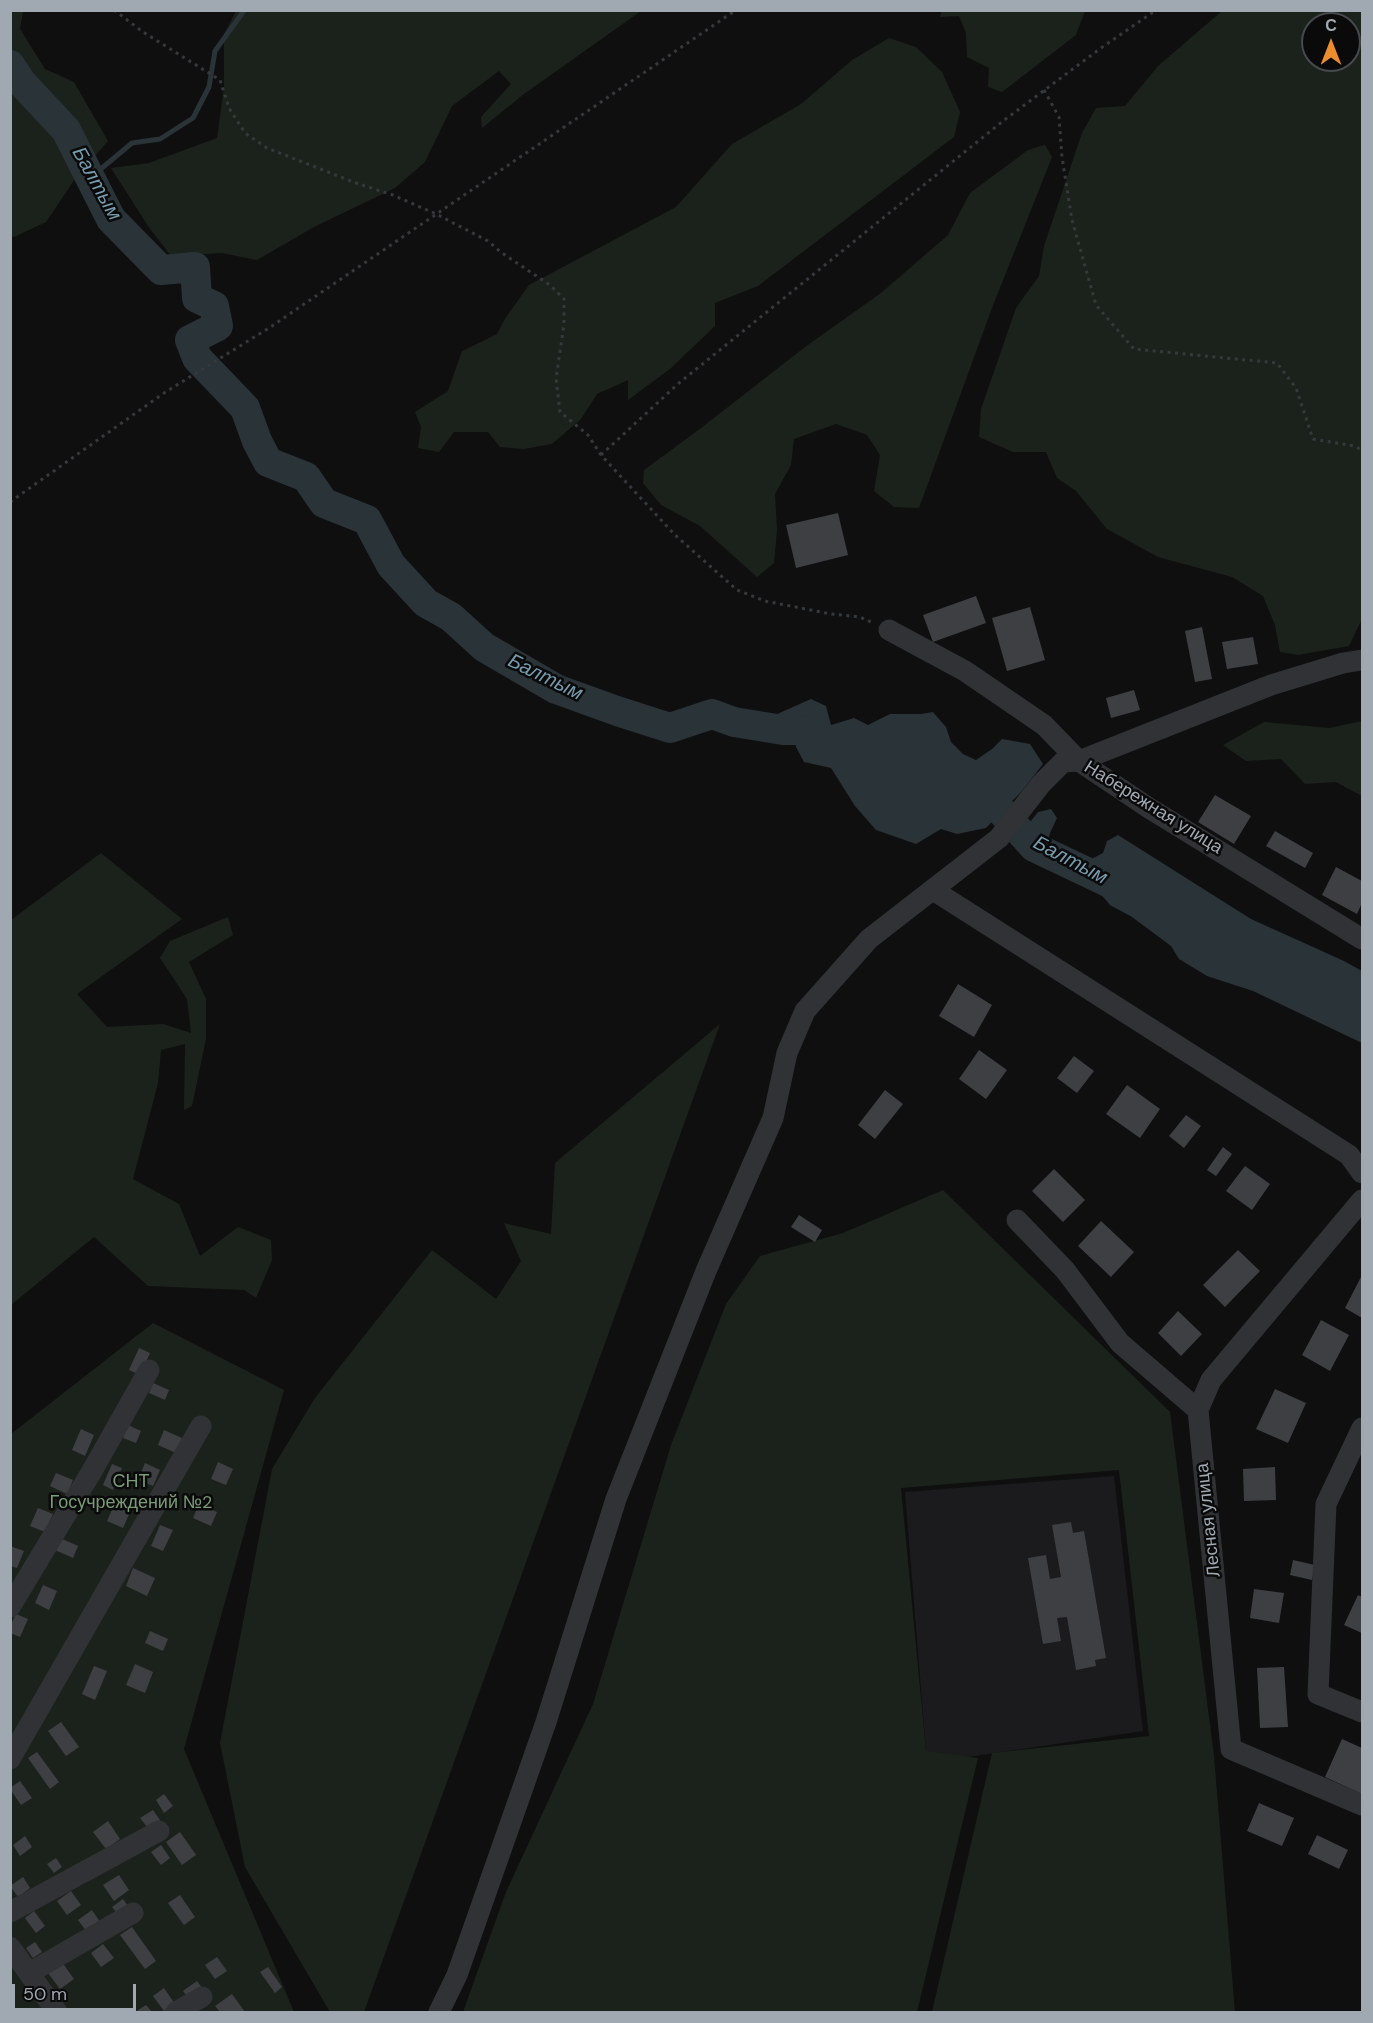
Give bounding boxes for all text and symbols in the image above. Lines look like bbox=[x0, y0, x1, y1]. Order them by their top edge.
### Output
north arrow bbox=[1301, 12, 1361, 72]
text: С bbox=[1325, 15, 1337, 36]
water label: Балтым bbox=[66, 143, 126, 225]
water label: Балтым bbox=[504, 650, 586, 706]
street label: Набережная улица bbox=[1080, 757, 1226, 859]
water label: Балтым bbox=[1029, 832, 1111, 890]
street label: Лесная улица bbox=[1192, 1462, 1226, 1578]
park label: СНТ Госучреждений №2 bbox=[50, 1471, 212, 1514]
scale bar bbox=[15, 1972, 140, 2010]
text: 50 m bbox=[23, 1982, 67, 2006]

